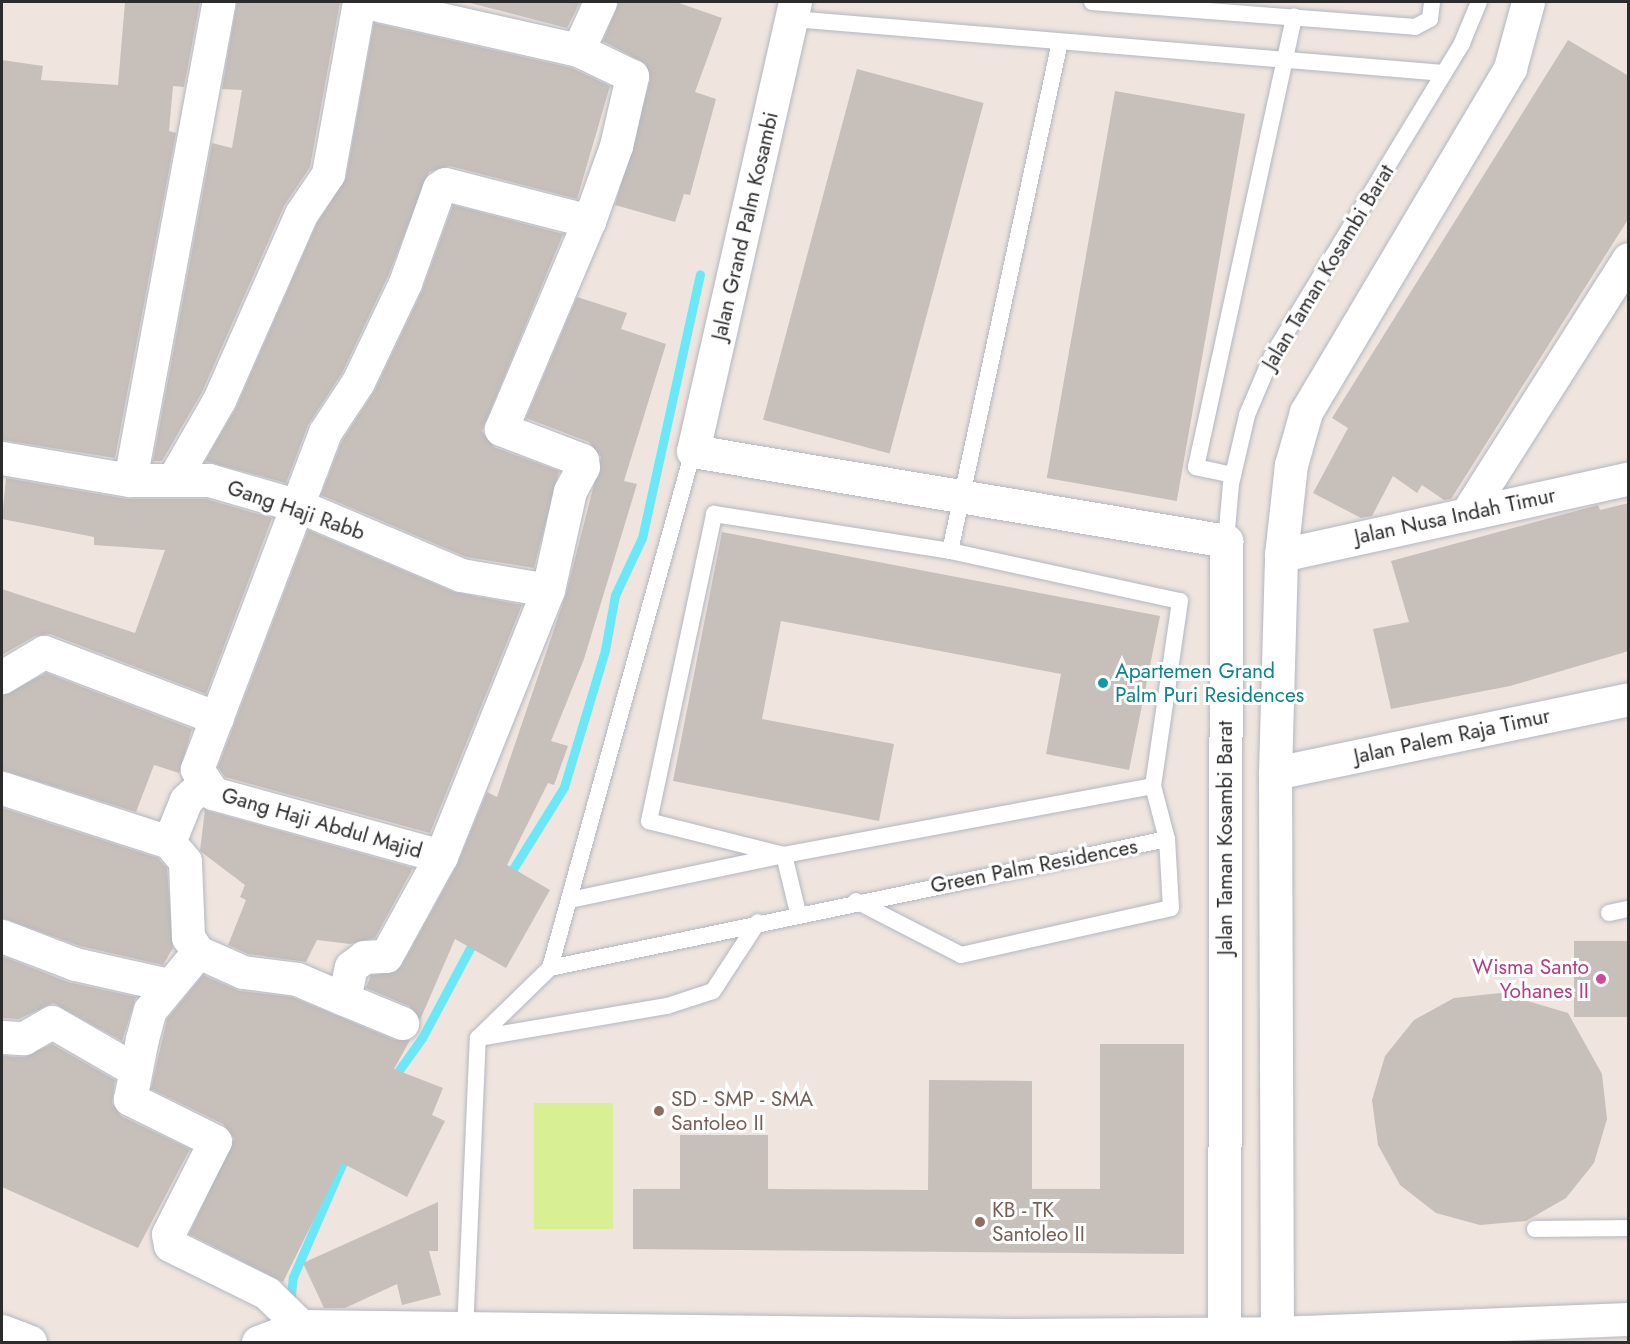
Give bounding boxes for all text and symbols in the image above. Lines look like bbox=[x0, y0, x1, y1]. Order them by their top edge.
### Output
street label: Jalan Grand Palm Kosambi bbox=[706, 109, 784, 343]
street label: Jalan Taman Kosambi Barat bbox=[1257, 160, 1399, 374]
street label: Gang Haji Rabb bbox=[224, 475, 368, 545]
street label: Jalan Nusa Indah Timur bbox=[1352, 482, 1558, 550]
place label: Apartemen Grand Palm Puri Residences bbox=[1115, 658, 1304, 708]
marker: Apartemen Grand Palm Puri Residences bbox=[1096, 676, 1110, 690]
street label: Jalan Palem Raja Timur bbox=[1352, 703, 1552, 769]
street label: Jalan Taman Kosambi Barat bbox=[1212, 721, 1238, 955]
street label: Gang Haji Abdul Majid bbox=[219, 782, 425, 864]
street label: Green Palm Residences bbox=[928, 834, 1140, 898]
place label: Wisma Santo Yohanes II bbox=[1472, 954, 1589, 1004]
marker: Wisma Santo Yohanes II bbox=[1594, 972, 1608, 986]
place label: SD - SMP - SMA Santoleo II bbox=[671, 1086, 813, 1136]
marker: SD - SMP - SMA Santoleo II bbox=[652, 1104, 666, 1118]
place label: KB - TK Santoleo II bbox=[992, 1197, 1085, 1247]
marker: KB - TK Santoleo II bbox=[973, 1215, 987, 1229]

